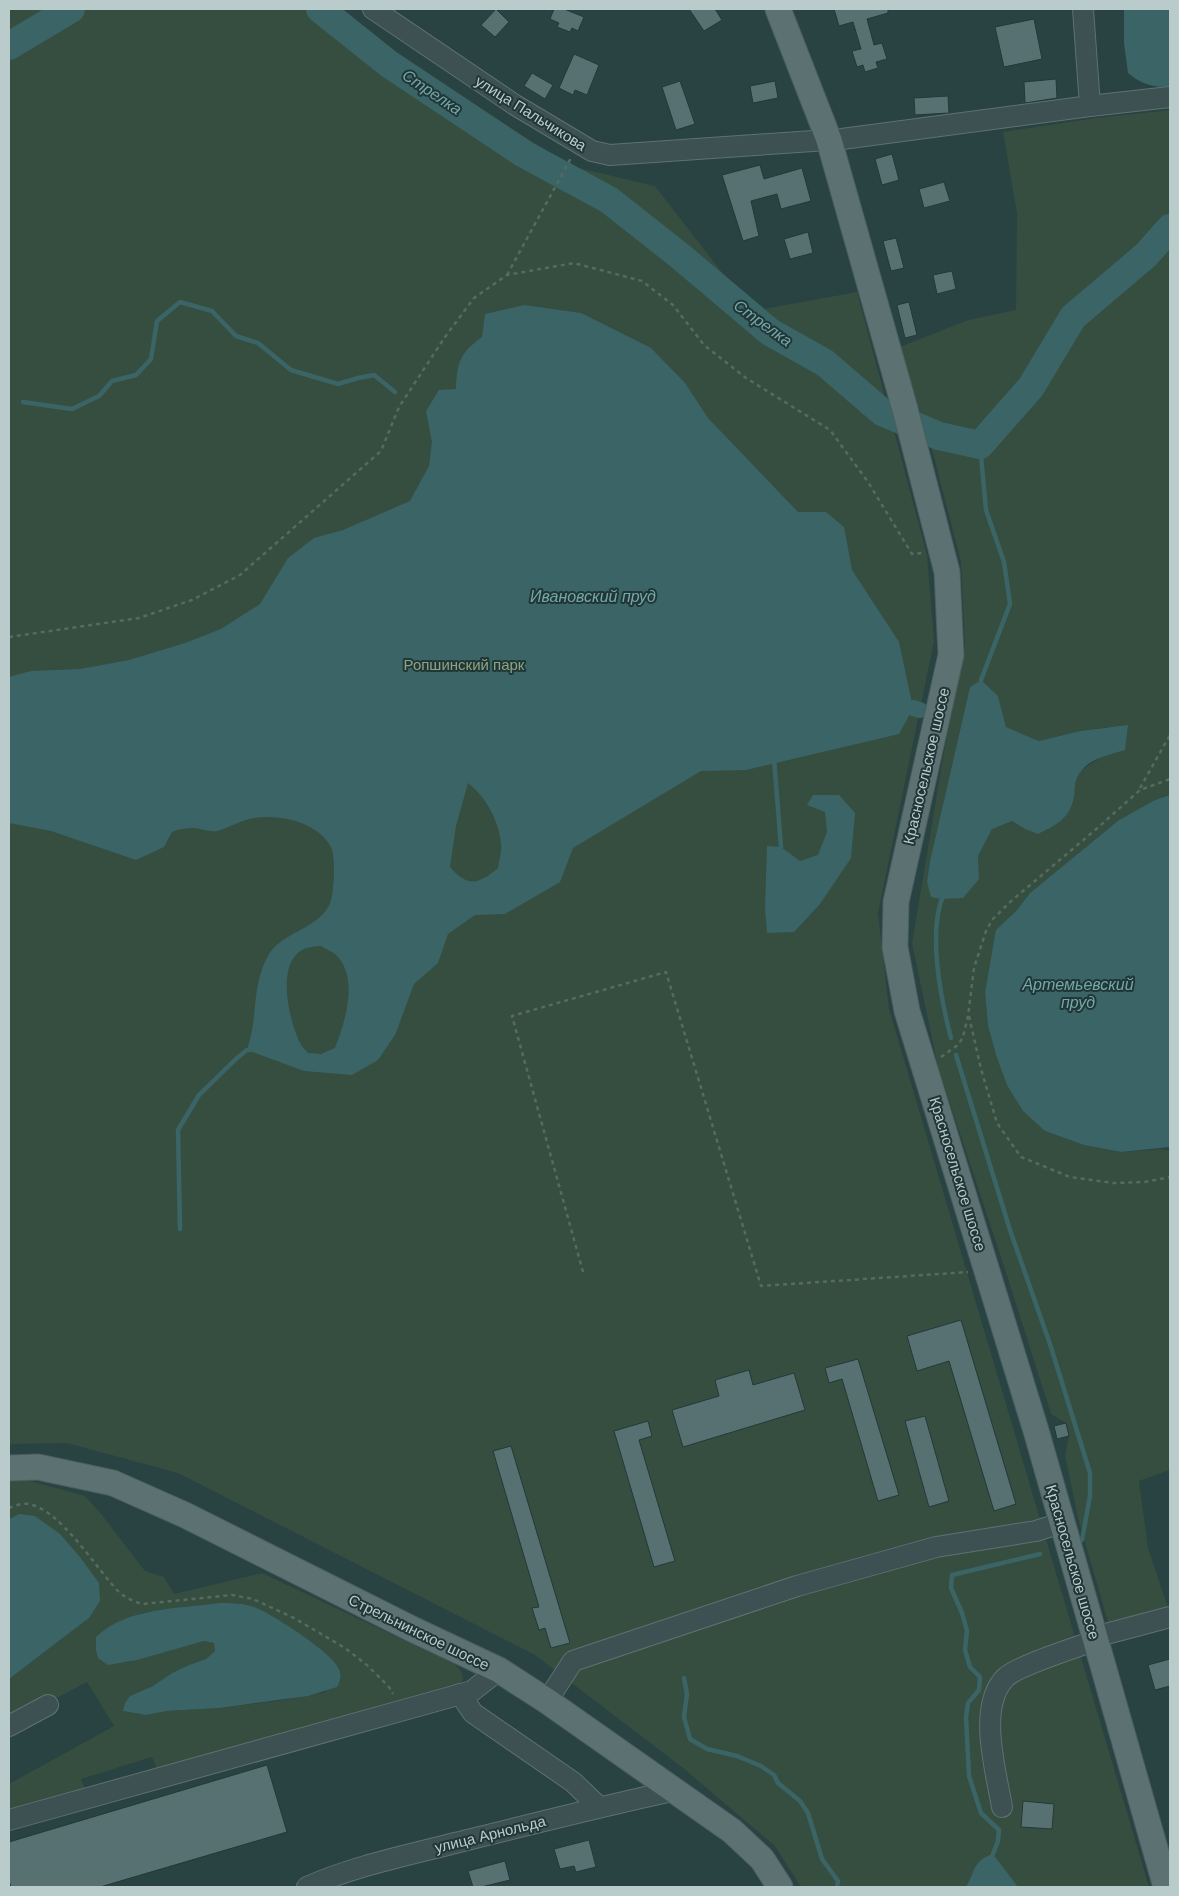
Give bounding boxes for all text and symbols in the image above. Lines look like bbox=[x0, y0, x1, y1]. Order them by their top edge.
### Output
water label: Стрелка bbox=[399, 66, 465, 118]
street label: улица Пальчикова bbox=[472, 72, 590, 154]
water label: Стрелка bbox=[731, 296, 795, 350]
water label: Ивановский пруд bbox=[530, 588, 656, 605]
park label: Ропшинский парк bbox=[404, 656, 525, 673]
street label: Красносельское шоссе bbox=[900, 686, 952, 846]
water label: Артемьевский пруд bbox=[1021, 976, 1134, 1011]
street label: Красносельское шоссе bbox=[926, 1095, 990, 1253]
street label: Красносельское шоссе bbox=[1043, 1483, 1103, 1641]
street label: Стрельнинское шоссе bbox=[346, 1591, 492, 1673]
street label: улица Арнольда bbox=[433, 1812, 548, 1856]

